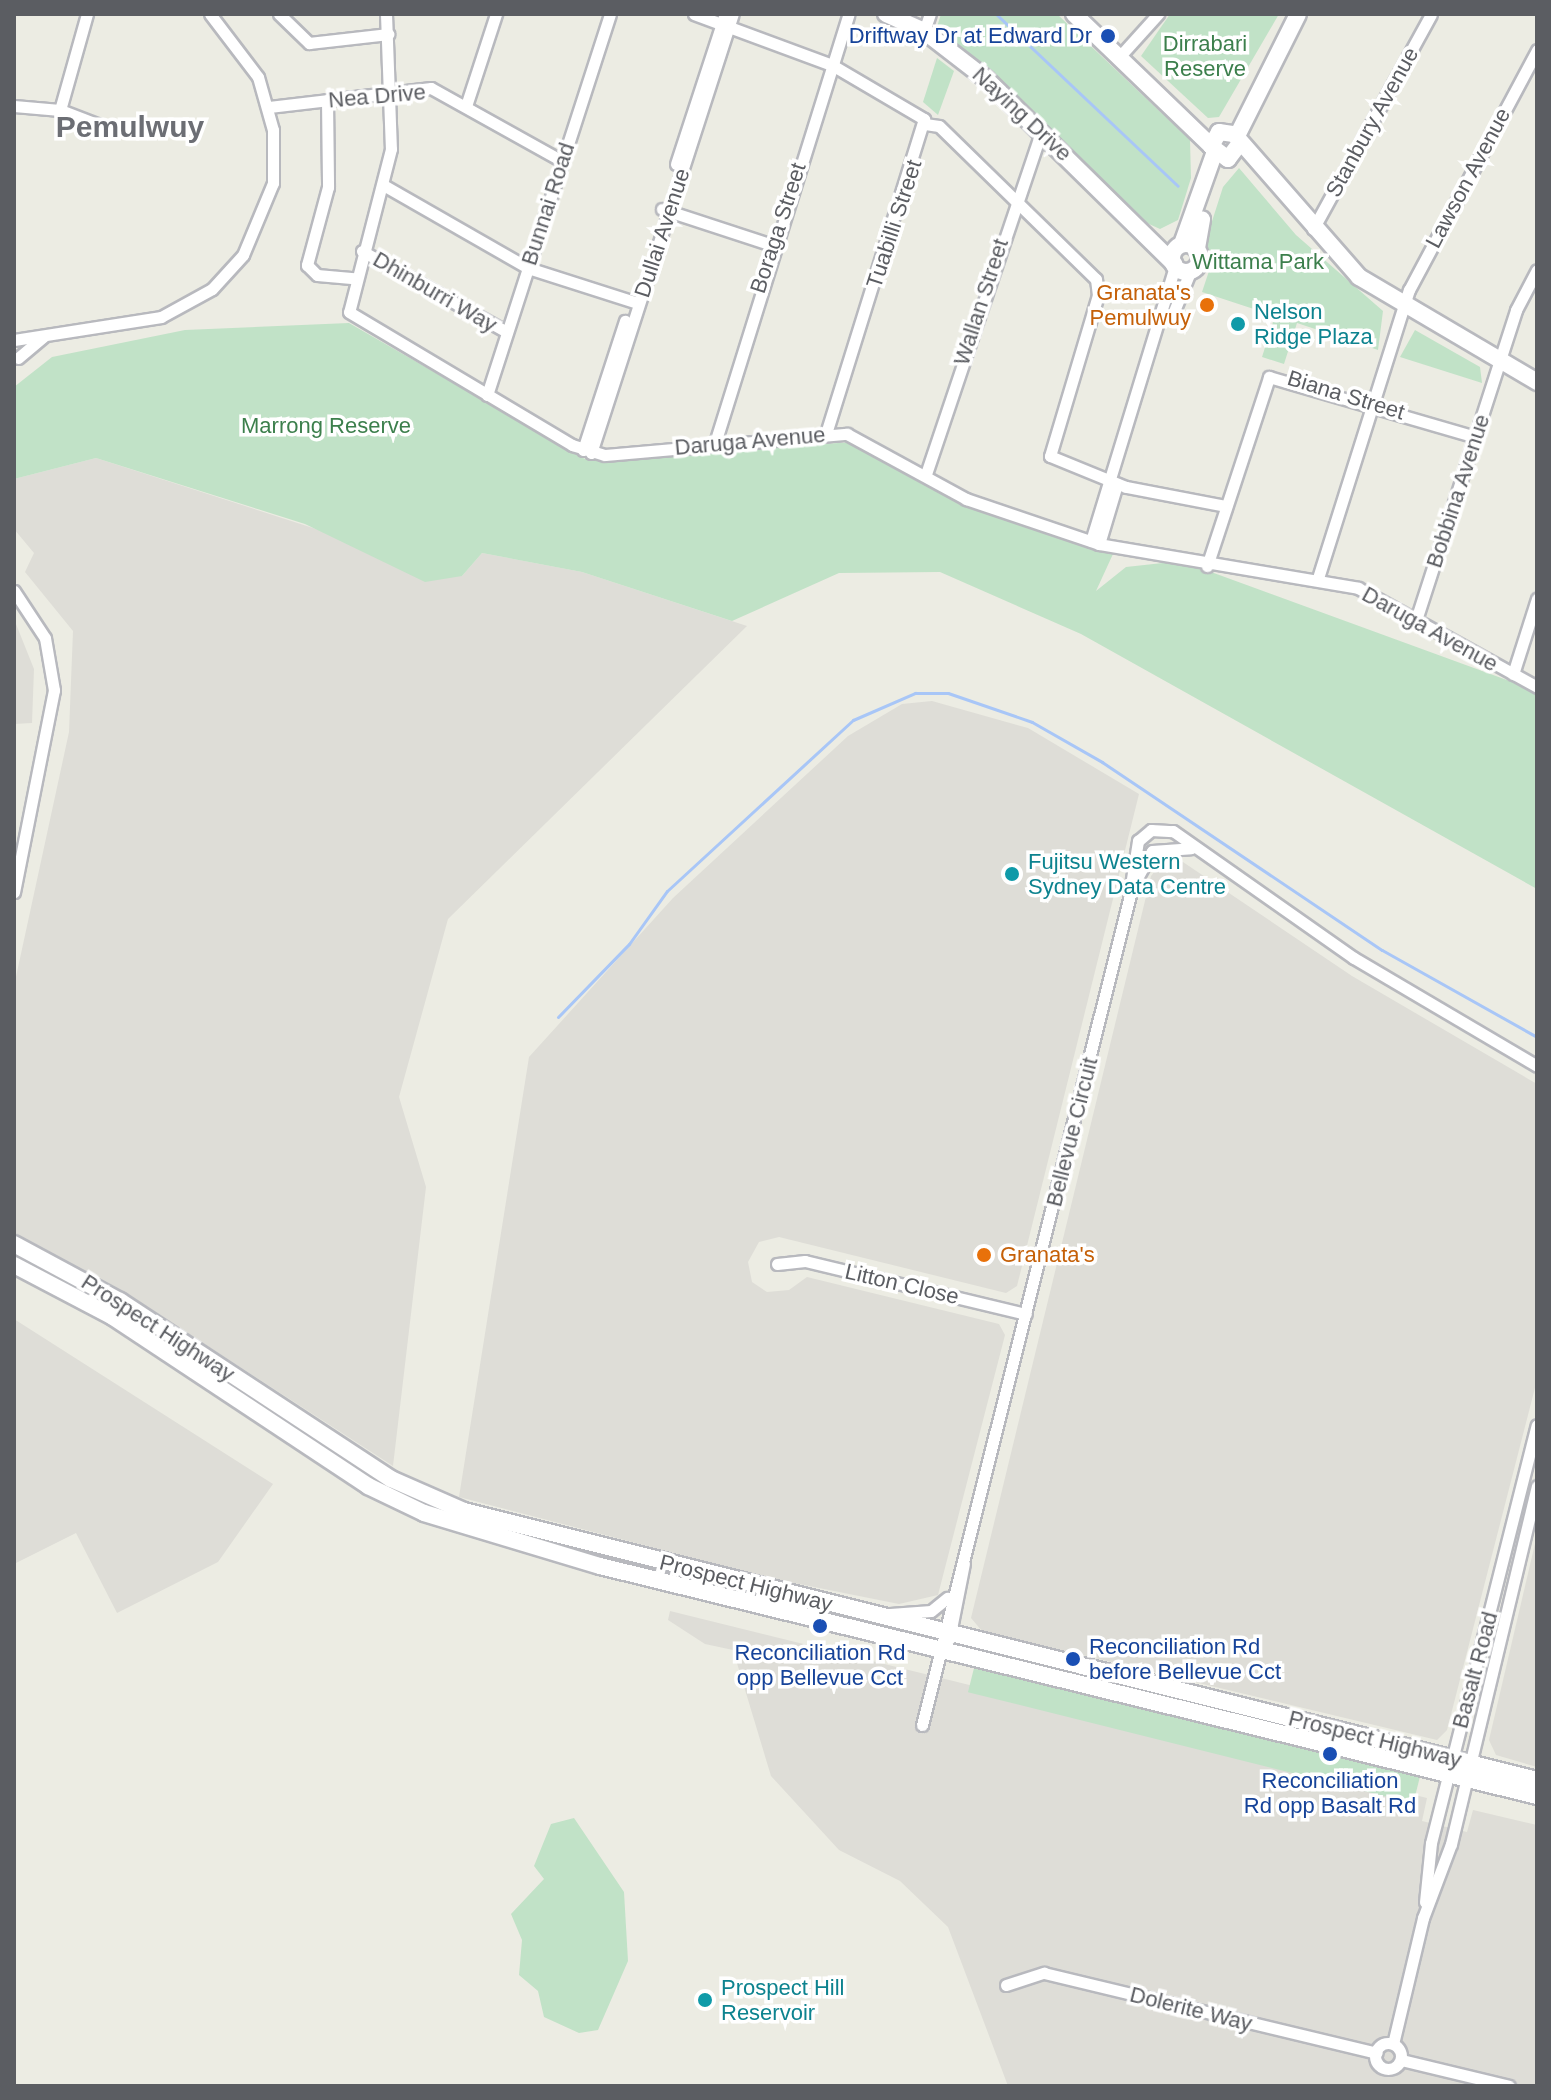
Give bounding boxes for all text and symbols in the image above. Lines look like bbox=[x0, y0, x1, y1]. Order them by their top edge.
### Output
place label: Driftway Dr at Edward Dr bbox=[849, 23, 1092, 49]
marker: Driftway Dr at Edward Dr bbox=[1099, 27, 1117, 45]
park label: Dirrabari Reserve bbox=[1163, 30, 1247, 82]
street label: Stanbury Avenue bbox=[1320, 42, 1424, 202]
street label: Naying Drive bbox=[967, 61, 1077, 167]
street label: Nea Drive bbox=[327, 79, 427, 113]
street label: Lawson Avenue bbox=[1420, 103, 1516, 253]
district label: Pemulwuy bbox=[56, 109, 204, 145]
street label: Bunnai Road bbox=[516, 139, 580, 269]
street label: Tuabilli Street bbox=[861, 156, 927, 292]
street label: Boraga Street bbox=[744, 159, 812, 297]
street label: Dullai Avenue bbox=[629, 165, 695, 301]
street label: Wallan Street bbox=[948, 236, 1014, 368]
street label: Dhinburri Way bbox=[368, 246, 502, 338]
park label: Wittama Park bbox=[1192, 249, 1324, 275]
place label: Granata's Pemulwuy bbox=[1090, 279, 1191, 330]
marker: Granata's Pemulwuy bbox=[1198, 296, 1216, 314]
place label: Nelson Ridge Plaza bbox=[1254, 298, 1373, 350]
marker: Nelson Ridge Plaza bbox=[1229, 315, 1247, 333]
street label: Biana Street bbox=[1284, 365, 1408, 425]
street label: Bobbina Avenue bbox=[1421, 410, 1495, 572]
park label: Marrong Reserve bbox=[241, 413, 411, 439]
street label: Daruga Avenue bbox=[673, 421, 827, 461]
street label: Daruga Avenue bbox=[1357, 580, 1503, 678]
place label: Fujitsu Western Sydney Data Centre bbox=[1028, 848, 1226, 900]
marker: Fujitsu Western Sydney Data Centre bbox=[1003, 865, 1021, 883]
street label: Bellevue Circuit bbox=[1041, 1055, 1103, 1209]
place label: Granata's bbox=[1000, 1242, 1095, 1268]
marker: Granata's bbox=[975, 1246, 993, 1264]
street label: Litton Close bbox=[842, 1258, 962, 1310]
street label: Prospect Highway bbox=[76, 1269, 240, 1387]
street label: Prospect Highway bbox=[657, 1549, 835, 1617]
street label: Basalt Road bbox=[1447, 1609, 1503, 1731]
marker: Reconciliation Rd opp Bellevue Cct bbox=[811, 1617, 829, 1635]
place label: Reconciliation Rd before Bellevue Cct bbox=[1089, 1633, 1281, 1684]
place label: Reconciliation Rd opp Bellevue Cct bbox=[734, 1639, 906, 1690]
marker: Reconciliation Rd before Bellevue Cct bbox=[1064, 1650, 1082, 1668]
street label: Prospect Highway bbox=[1286, 1705, 1464, 1773]
marker: Reconciliation Rd opp Basalt Rd bbox=[1321, 1745, 1339, 1763]
place label: Reconciliation Rd opp Basalt Rd bbox=[1244, 1767, 1416, 1818]
place label: Prospect Hill Reservoir bbox=[721, 1974, 844, 2026]
street label: Dolerite Way bbox=[1127, 1981, 1255, 2037]
marker: Prospect Hill Reservoir bbox=[696, 1991, 714, 2009]

